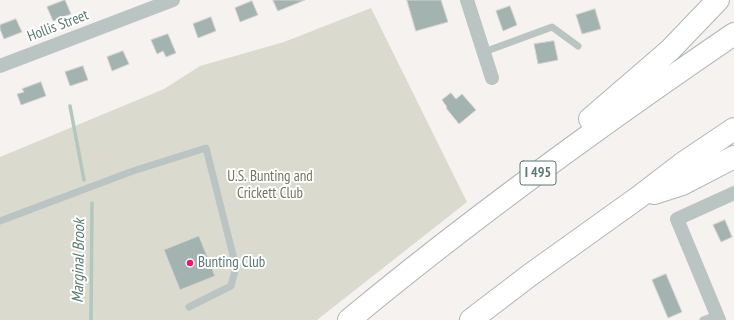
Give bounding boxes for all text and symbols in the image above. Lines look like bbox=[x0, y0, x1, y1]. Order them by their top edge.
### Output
street label: Hollis Street bbox=[25, 6, 91, 46]
road number: I 495 bbox=[520, 161, 556, 185]
park label: U.S. Bunting and Crickett Club bbox=[227, 168, 313, 203]
water label: Marginal Brook bbox=[69, 219, 89, 303]
place label: Bunting Club bbox=[198, 254, 265, 272]
marker: Bunting Club bbox=[185, 258, 195, 268]

